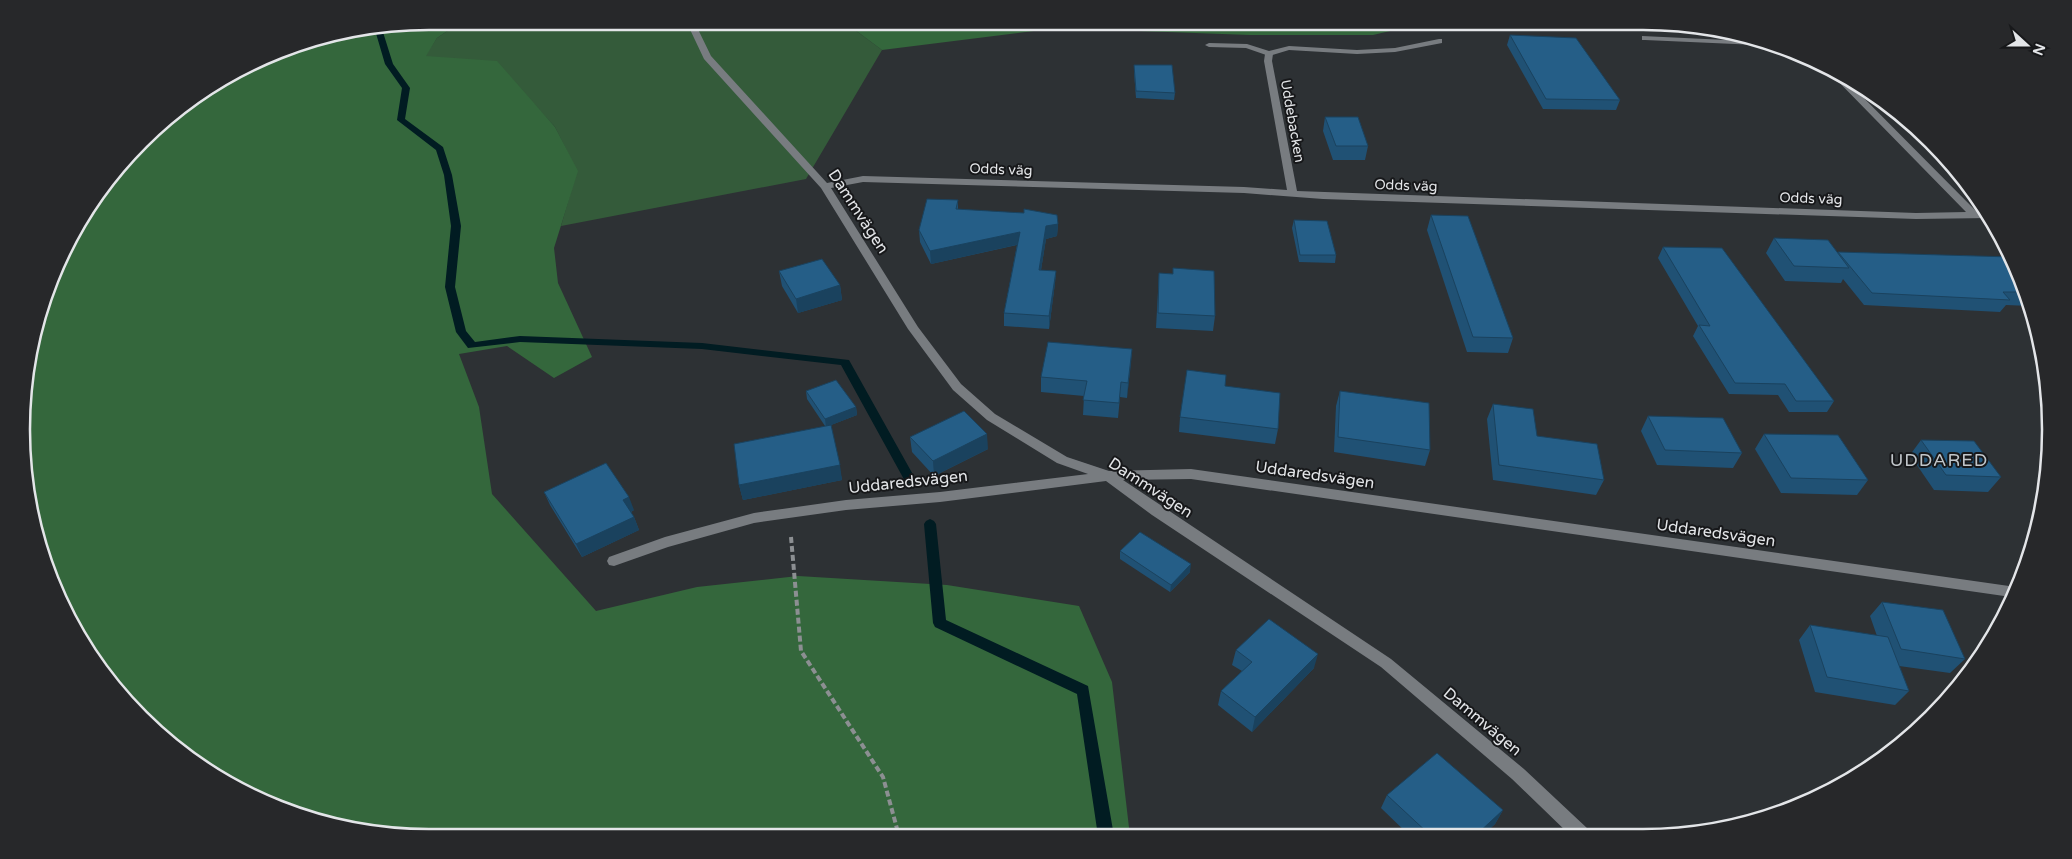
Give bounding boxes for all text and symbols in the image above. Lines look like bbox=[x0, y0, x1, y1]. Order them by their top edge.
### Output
north arrow bbox=[2002, 20, 2052, 70]
text: N bbox=[2029, 41, 2049, 58]
street label: Uddebacken bbox=[1277, 78, 1308, 164]
street label: Odds väg bbox=[969, 160, 1033, 179]
street label: Dammvägen bbox=[824, 166, 893, 257]
street label: Odds väg bbox=[1374, 176, 1438, 195]
street label: Odds väg bbox=[1779, 189, 1843, 208]
district label: UDDARED bbox=[1890, 449, 1988, 471]
street label: Dammvägen bbox=[1105, 453, 1196, 522]
street label: Uddaredsvägen bbox=[1254, 457, 1376, 493]
street label: Uddaredsvägen bbox=[847, 466, 969, 498]
street label: Uddaredsvägen bbox=[1655, 515, 1777, 551]
street label: Dammvägen bbox=[1439, 683, 1526, 760]

